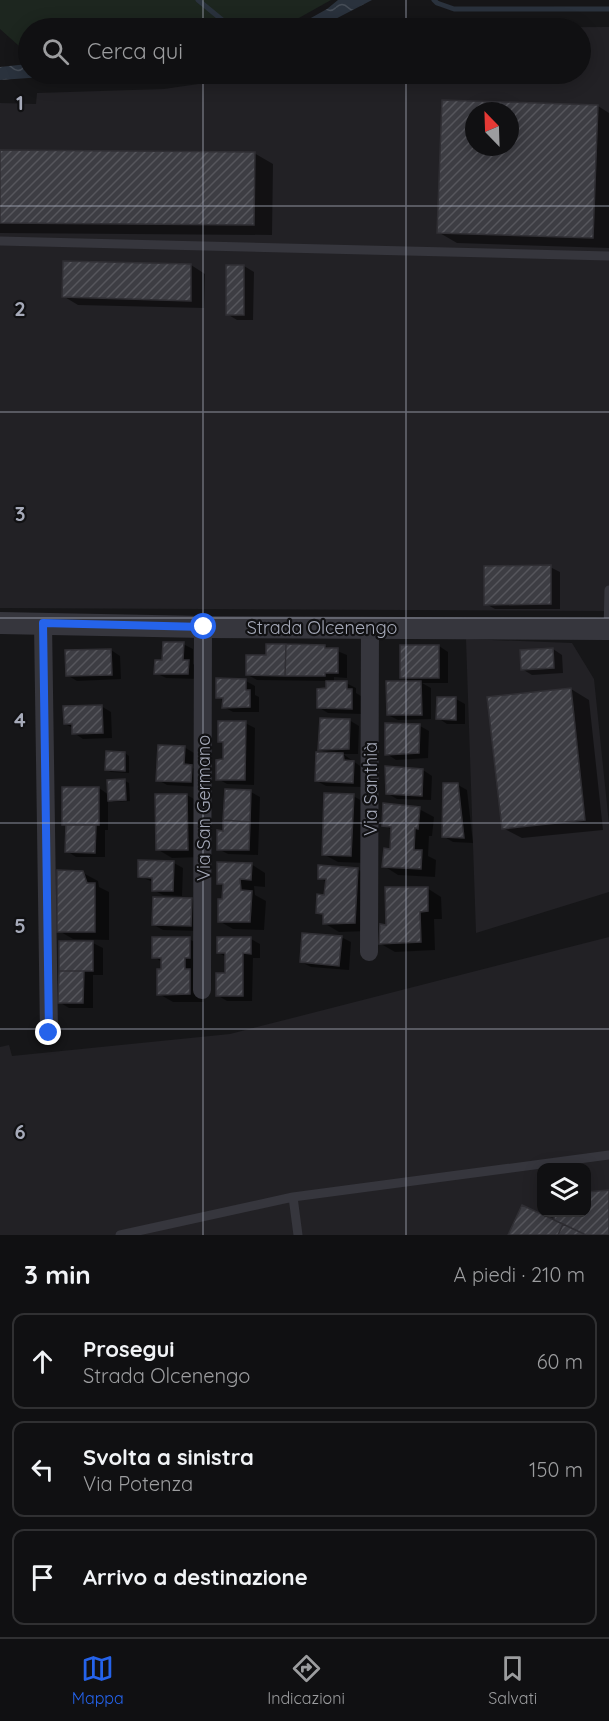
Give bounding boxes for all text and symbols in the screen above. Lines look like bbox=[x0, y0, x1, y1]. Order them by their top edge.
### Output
search box bbox=[18, 18, 591, 84]
icon: search bbox=[39, 35, 72, 68]
text: Cerca qui bbox=[87, 37, 183, 65]
text: 1 bbox=[16, 90, 24, 115]
north arrow bbox=[465, 102, 519, 156]
text: 2 bbox=[14, 296, 26, 321]
text: 3 bbox=[15, 501, 25, 526]
route start bbox=[190, 613, 216, 639]
street label: Strada Olcenengo bbox=[247, 616, 397, 639]
text: 4 bbox=[14, 707, 26, 732]
street label: Via San Germano bbox=[192, 735, 215, 881]
street label: Via Santhià bbox=[359, 742, 382, 836]
text: 5 bbox=[14, 913, 26, 938]
route end bbox=[35, 1019, 61, 1045]
text: 6 bbox=[14, 1119, 26, 1144]
map controls bbox=[537, 1163, 591, 1217]
button: layers bbox=[537, 1163, 591, 1217]
text: 3 min bbox=[24, 1258, 91, 1291]
text: A piedi · 210 m bbox=[454, 1262, 585, 1287]
text: Prosegui bbox=[83, 1335, 175, 1363]
icon: ahead bbox=[26, 1345, 59, 1378]
text: 60 m bbox=[537, 1349, 583, 1374]
text: Strada Olcenengo bbox=[83, 1363, 250, 1388]
text: Svolta a sinistra bbox=[83, 1443, 254, 1471]
icon: left bbox=[26, 1453, 59, 1486]
text: 150 m bbox=[529, 1457, 583, 1482]
text: Via Potenza bbox=[83, 1471, 193, 1496]
icon: arrive bbox=[26, 1561, 59, 1594]
text: Arrivo a destinazione bbox=[83, 1563, 308, 1591]
tab: Mappa bbox=[72, 1652, 124, 1708]
tab: Indicazioni bbox=[267, 1652, 345, 1708]
tab: Salvati bbox=[488, 1652, 537, 1708]

